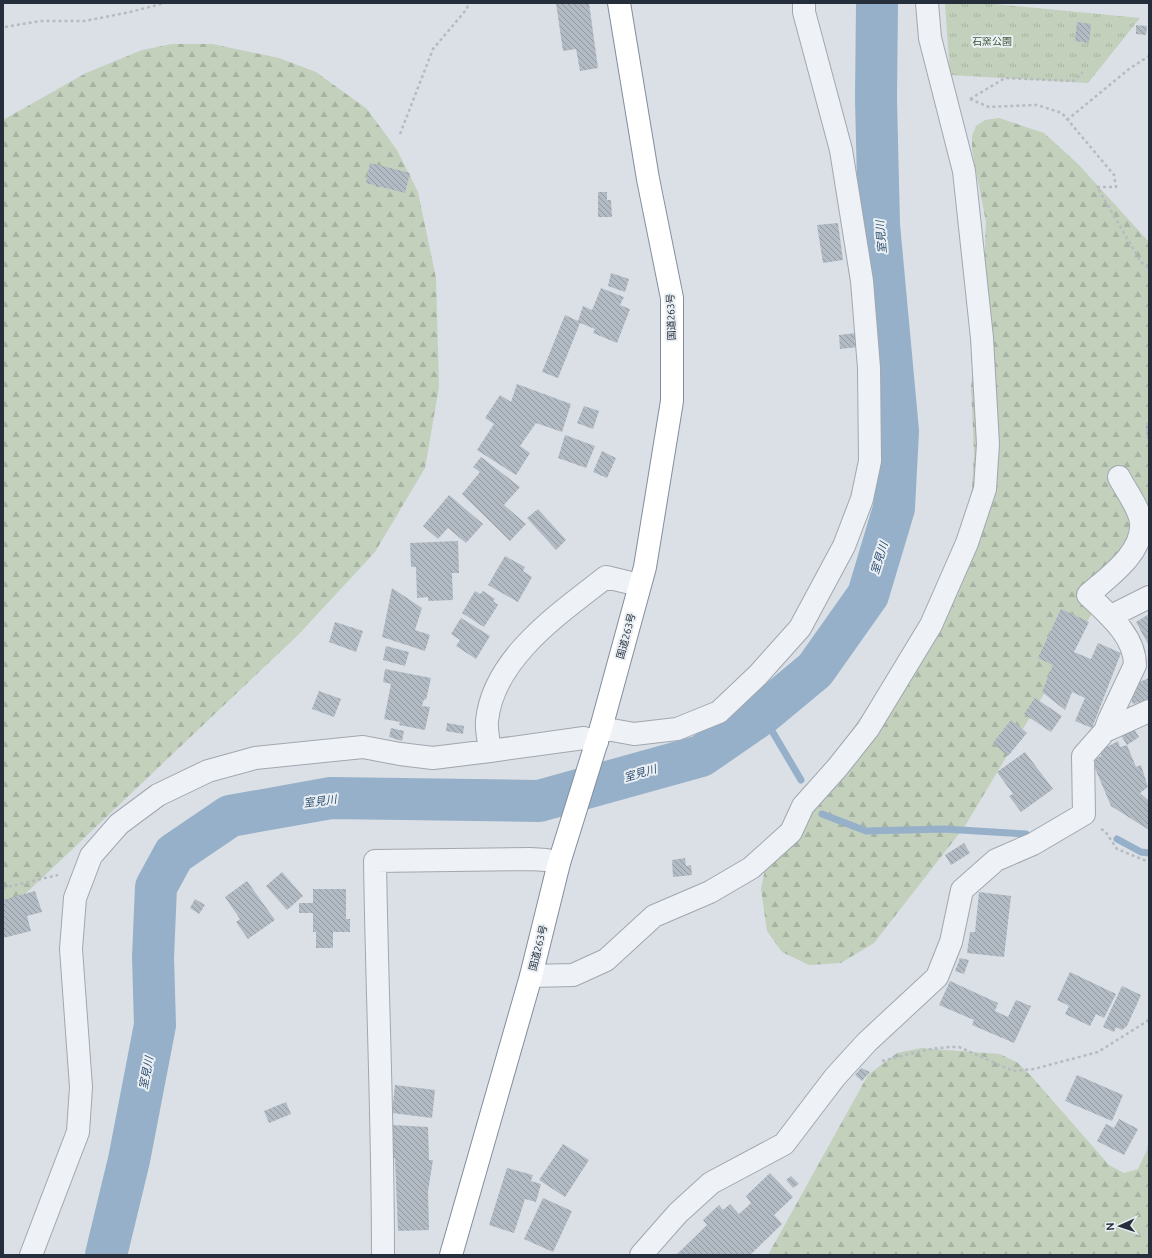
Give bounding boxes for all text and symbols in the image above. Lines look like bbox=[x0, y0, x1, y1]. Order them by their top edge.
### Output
park label: 石窯公園 bbox=[972, 36, 1012, 47]
water label: 室見川 bbox=[874, 219, 888, 254]
street label: 国道263号 bbox=[665, 293, 677, 341]
water label: 室見川 bbox=[868, 540, 890, 576]
street label: 国道263号 bbox=[615, 612, 637, 660]
water label: 室見川 bbox=[622, 762, 658, 783]
water label: 室見川 bbox=[303, 793, 338, 809]
street label: 国道263号 bbox=[527, 924, 549, 972]
water label: 室見川 bbox=[137, 1055, 155, 1090]
north arrow bbox=[1100, 1206, 1140, 1246]
text: N bbox=[1104, 1222, 1116, 1231]

